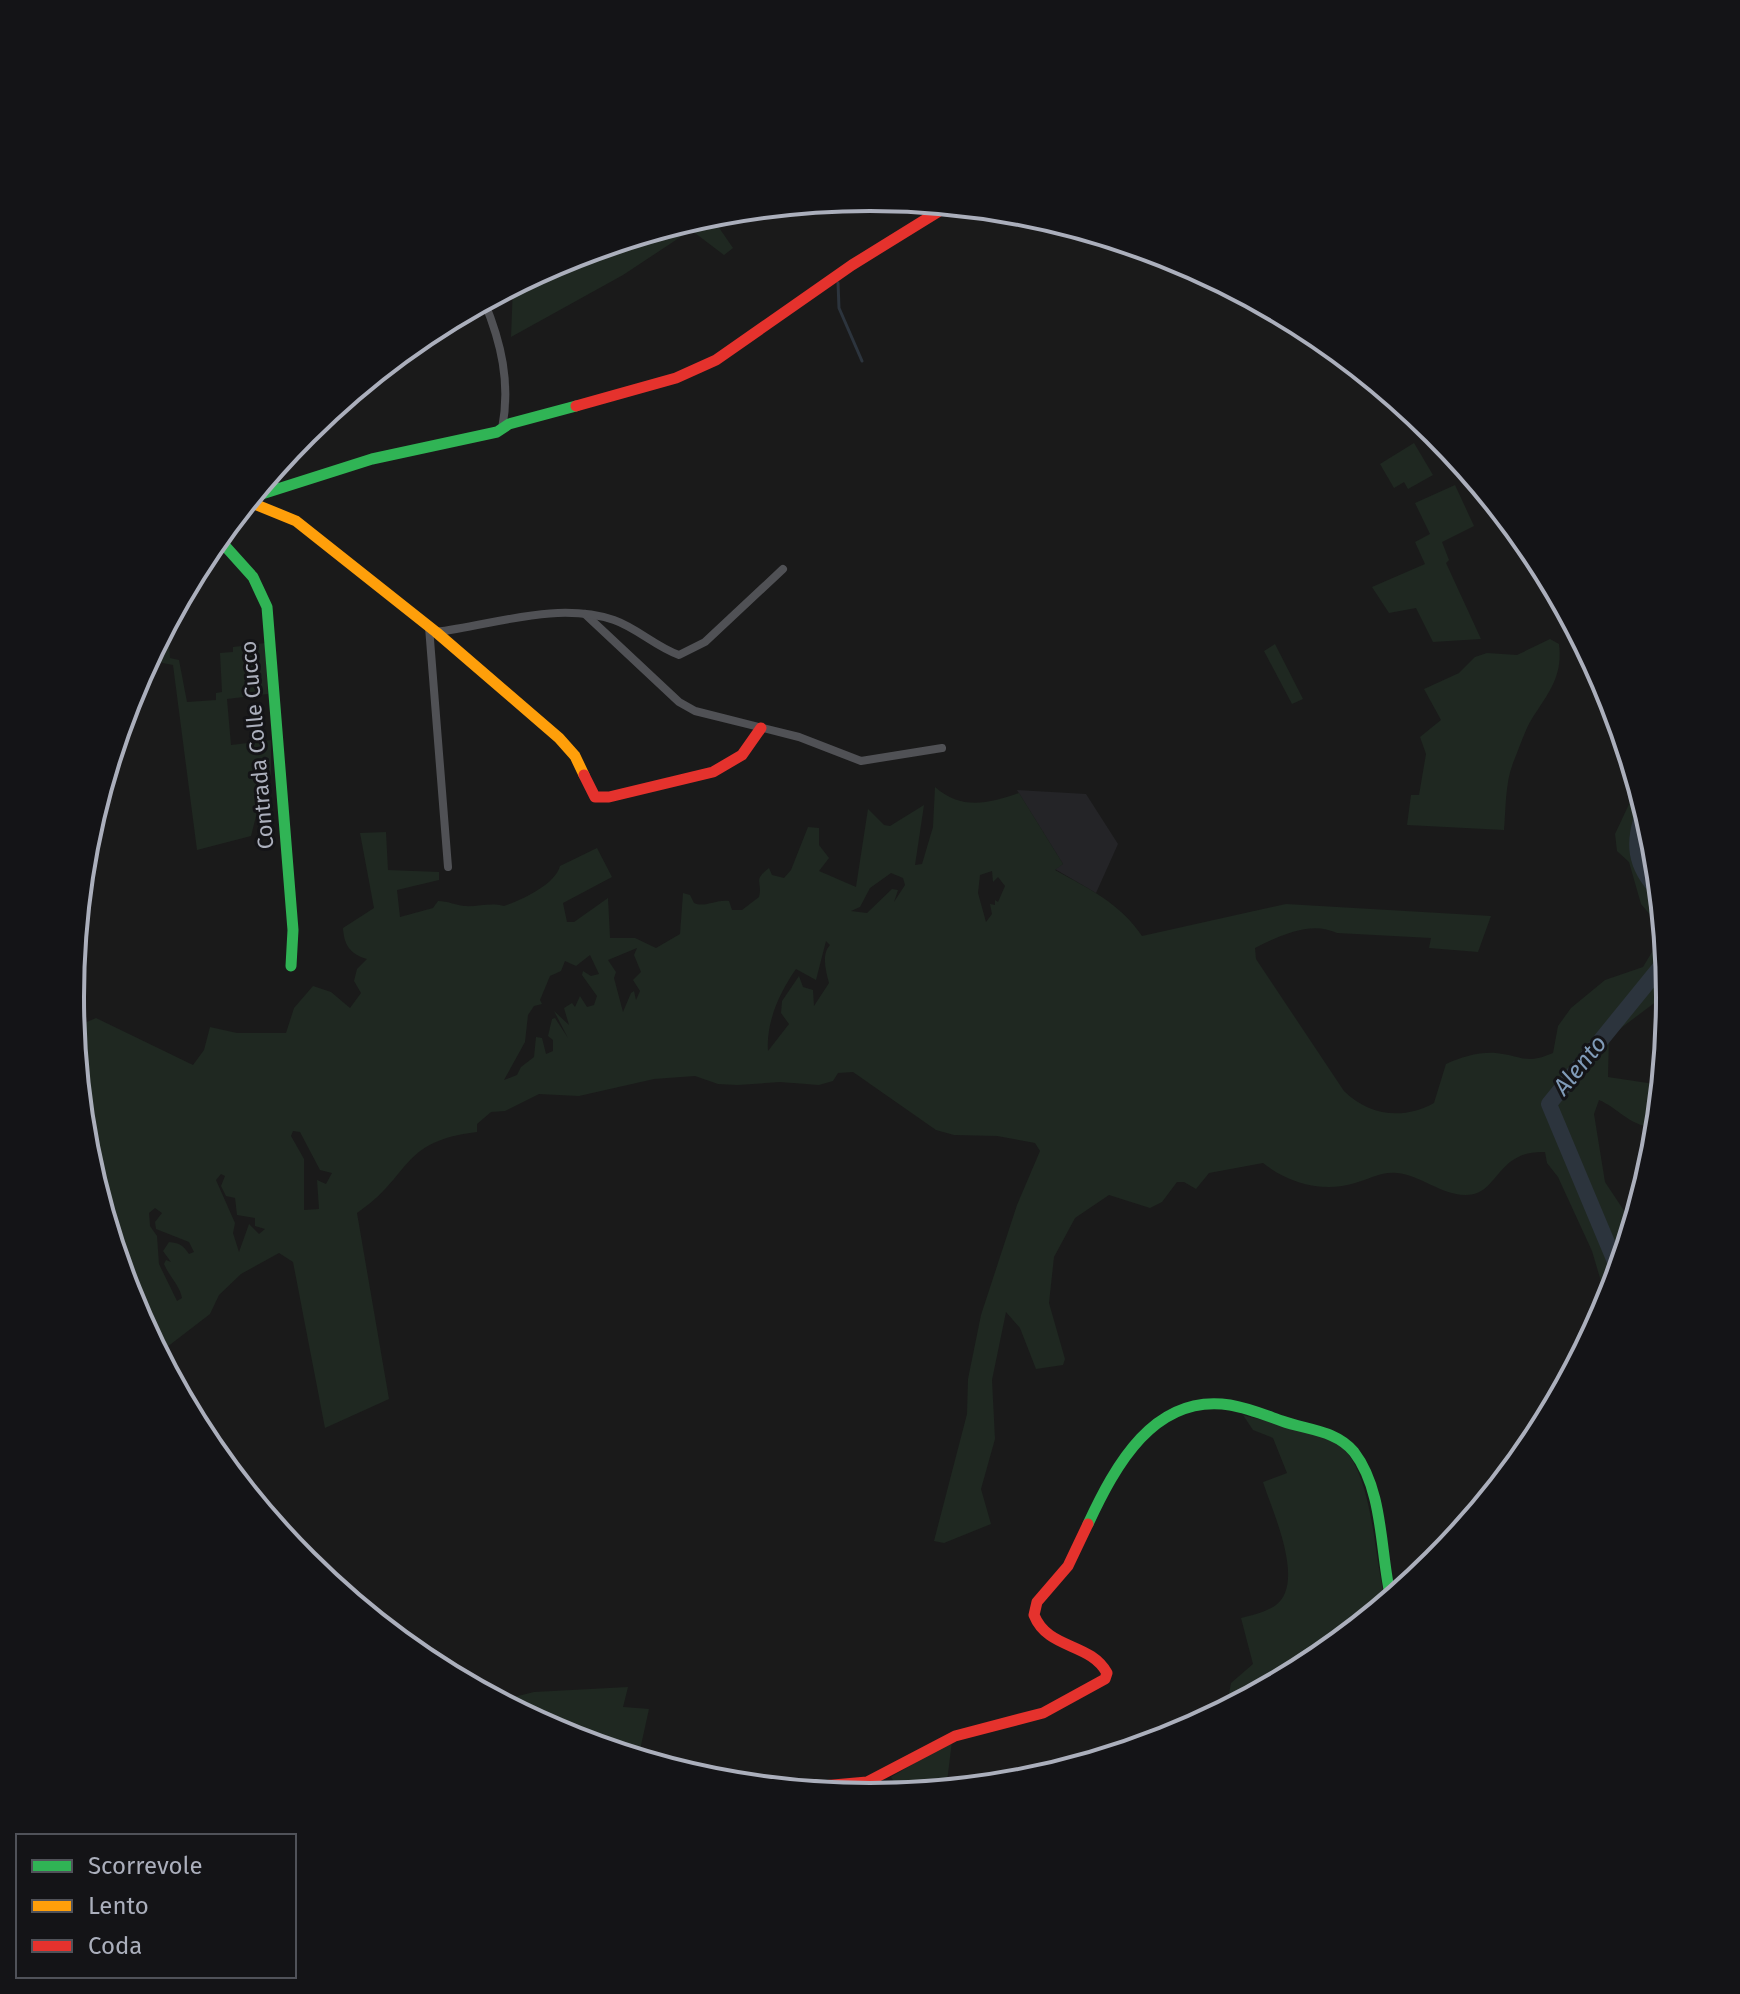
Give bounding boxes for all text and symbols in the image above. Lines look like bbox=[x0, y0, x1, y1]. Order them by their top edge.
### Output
street label: Contrada Colle Cucco bbox=[234, 640, 280, 850]
water label: Alento bbox=[1547, 1030, 1612, 1101]
legend bbox=[16, 1834, 296, 1978]
text: Scorrevole bbox=[88, 1852, 203, 1880]
text: Lento bbox=[88, 1892, 149, 1920]
text: Coda bbox=[88, 1932, 142, 1960]

